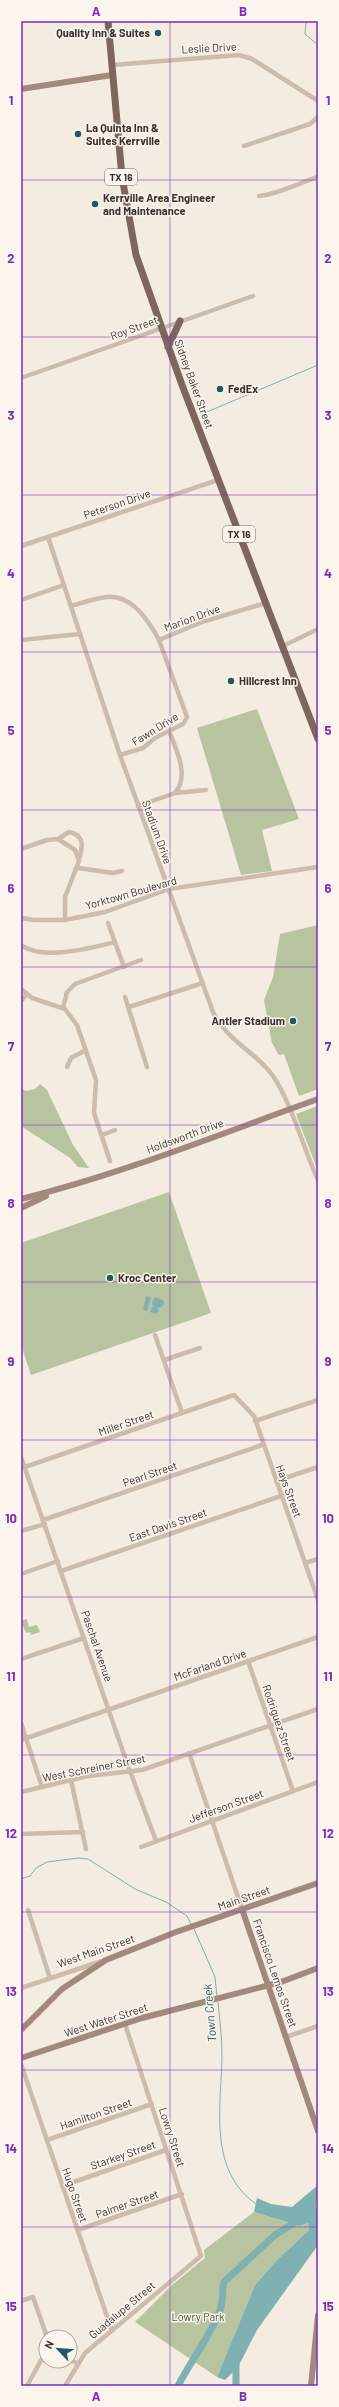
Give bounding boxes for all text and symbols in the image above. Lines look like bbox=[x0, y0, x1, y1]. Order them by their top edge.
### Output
text: A bbox=[92, 3, 101, 19]
text: B bbox=[239, 3, 247, 19]
place label: Quality Inn & Suites bbox=[56, 26, 150, 39]
marker: Quality Inn & Suites bbox=[153, 28, 163, 38]
street label: Leslie Drive bbox=[181, 40, 237, 55]
text: 1 bbox=[9, 92, 13, 108]
text: 1 bbox=[326, 92, 330, 108]
place label: La Quinta Inn & Suites Kerrville bbox=[86, 121, 160, 147]
marker: La Quinta Inn & Suites Kerrville bbox=[73, 129, 83, 139]
road number: TX 16 bbox=[105, 169, 137, 185]
place label: Kerrville Area Engineer and Maintenance bbox=[103, 191, 216, 217]
marker: Kerrville Area Engineer and Maintenance bbox=[90, 199, 100, 209]
text: 2 bbox=[7, 250, 15, 266]
text: 2 bbox=[324, 250, 332, 266]
street label: Roy Street bbox=[108, 313, 159, 342]
street label: Sidney Baker Street bbox=[172, 337, 217, 430]
place label: FedEx bbox=[228, 382, 258, 395]
marker: FedEx bbox=[215, 384, 225, 394]
text: 3 bbox=[7, 407, 15, 423]
text: 3 bbox=[324, 407, 332, 423]
street label: Peterson Drive bbox=[82, 486, 152, 521]
road number: TX 16 bbox=[223, 526, 255, 542]
text: 4 bbox=[7, 565, 15, 581]
text: 4 bbox=[324, 565, 332, 581]
street label: Marion Drive bbox=[162, 601, 222, 634]
place label: Hillcrest Inn bbox=[239, 674, 297, 687]
marker: Hillcrest Inn bbox=[226, 676, 236, 686]
street label: Fawn Drive bbox=[129, 709, 180, 748]
text: 5 bbox=[7, 722, 15, 738]
text: 5 bbox=[324, 722, 332, 738]
street label: Stadium Drive bbox=[140, 798, 175, 865]
street label: Yorktown Boulevard bbox=[84, 873, 178, 912]
text: 6 bbox=[8, 880, 15, 896]
text: 6 bbox=[325, 880, 332, 896]
place label: Antler Stadium bbox=[212, 1014, 285, 1027]
marker: Antler Stadium bbox=[288, 1016, 298, 1026]
text: 7 bbox=[8, 1038, 15, 1054]
text: 7 bbox=[325, 1038, 332, 1054]
street label: Holdsworth Drive bbox=[144, 1115, 225, 1156]
text: 8 bbox=[7, 1195, 15, 1211]
text: 8 bbox=[324, 1195, 332, 1211]
place label: Kroc Center bbox=[118, 1271, 177, 1284]
marker: Kroc Center bbox=[105, 1273, 115, 1283]
text: 9 bbox=[8, 1353, 15, 1369]
text: 9 bbox=[325, 1353, 332, 1369]
street label: Miller Street bbox=[96, 1407, 155, 1438]
street label: Pearl Street bbox=[121, 1458, 179, 1489]
street label: Hays Street bbox=[274, 1463, 305, 1519]
street label: East Davis Street bbox=[127, 1505, 209, 1544]
text: 10 bbox=[5, 1510, 17, 1526]
text: 10 bbox=[322, 1510, 334, 1526]
street label: Paschal Avenue bbox=[79, 1609, 116, 1683]
street label: McFarland Drive bbox=[172, 1646, 248, 1683]
text: 11 bbox=[6, 1668, 16, 1684]
text: 11 bbox=[323, 1668, 333, 1684]
street label: Rodriguez Street bbox=[260, 1683, 299, 1763]
street label: West Schreiner Street bbox=[41, 1751, 147, 1784]
street label: Jefferson Street bbox=[187, 1786, 265, 1825]
text: 12 bbox=[5, 1825, 17, 1841]
text: 12 bbox=[322, 1825, 334, 1841]
street label: Main Street bbox=[216, 1883, 272, 1913]
street label: Francisco Lemos Street bbox=[251, 1917, 300, 2029]
street label: West Main Street bbox=[56, 1931, 136, 1970]
text: 13 bbox=[5, 1983, 17, 1999]
water label: Town Creek bbox=[199, 1983, 219, 2043]
text: 13 bbox=[322, 1983, 334, 1999]
street label: West Water Street bbox=[62, 2000, 149, 2039]
street label: Hamilton Street bbox=[58, 2095, 134, 2132]
street label: Lowry Street bbox=[157, 2106, 188, 2168]
street label: Starkey Street bbox=[88, 2137, 157, 2172]
text: 14 bbox=[5, 2140, 17, 2156]
text: 14 bbox=[322, 2140, 334, 2156]
street label: Hugo Street bbox=[60, 2166, 91, 2224]
street label: Palmer Street bbox=[94, 2187, 160, 2220]
street label: Guadalupe Street bbox=[86, 2278, 157, 2341]
text: 15 bbox=[5, 2298, 17, 2314]
text: 15 bbox=[322, 2298, 334, 2314]
park label: Lowry Park bbox=[171, 2310, 225, 2323]
north arrow bbox=[38, 2329, 78, 2369]
text: N bbox=[41, 2338, 56, 2351]
text: A bbox=[92, 2388, 101, 2404]
text: B bbox=[239, 2388, 247, 2404]

